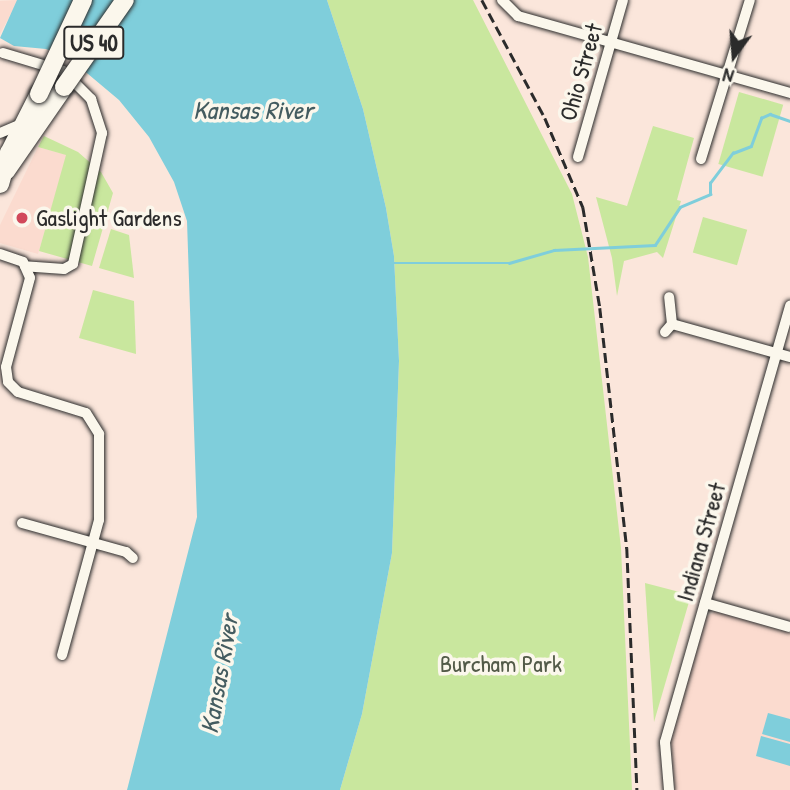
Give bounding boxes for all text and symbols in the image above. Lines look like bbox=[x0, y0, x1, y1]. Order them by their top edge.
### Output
street label: Ohio Street bbox=[553, 20, 609, 124]
north arrow bbox=[699, 21, 769, 91]
road number: US 40 bbox=[62, 24, 126, 62]
text: N bbox=[720, 62, 737, 90]
water label: Kansas River bbox=[193, 94, 313, 126]
place label: Gaslight Gardens bbox=[36, 204, 182, 232]
marker: Gaslight Gardens bbox=[14, 210, 30, 226]
street label: Indiana Street bbox=[670, 479, 732, 605]
water label: Kansas River bbox=[193, 612, 245, 736]
park label: Burcham Park bbox=[440, 650, 562, 678]

